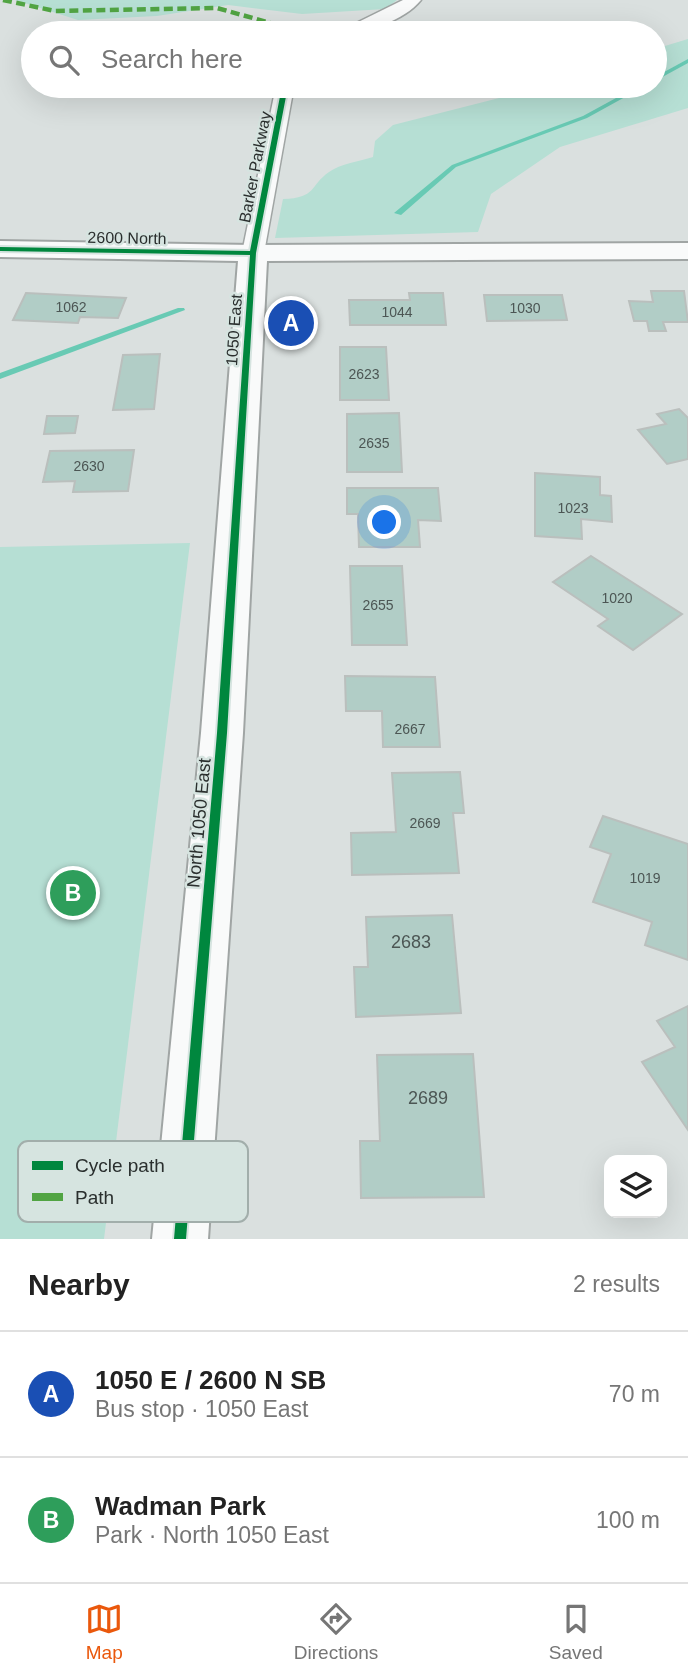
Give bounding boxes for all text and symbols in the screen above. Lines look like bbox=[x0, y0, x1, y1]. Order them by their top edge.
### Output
search box bbox=[21, 21, 667, 98]
icon: search bbox=[45, 41, 83, 79]
text: Search here bbox=[101, 44, 243, 74]
street label: Barker Parkway bbox=[236, 110, 274, 224]
street label: 2600 North bbox=[87, 229, 167, 247]
street label: 1050 East bbox=[223, 293, 245, 367]
pin: A bbox=[268, 297, 314, 349]
house number: 1062 bbox=[55, 299, 87, 315]
house number: 1030 bbox=[509, 300, 541, 316]
house number: 1044 bbox=[381, 304, 413, 320]
house number: 2623 bbox=[348, 366, 380, 382]
house number: 2635 bbox=[358, 435, 390, 451]
house number: 2630 bbox=[73, 458, 105, 474]
house number: 1023 bbox=[557, 500, 589, 516]
your location bbox=[367, 505, 401, 539]
house number: 1020 bbox=[601, 590, 633, 606]
house number: 2655 bbox=[362, 597, 394, 613]
house number: 2667 bbox=[394, 721, 426, 737]
street label: North 1050 East bbox=[183, 757, 215, 889]
house number: 2669 bbox=[409, 815, 441, 831]
pin: B bbox=[50, 867, 96, 919]
house number: 1019 bbox=[629, 870, 661, 886]
house number: 2683 bbox=[391, 932, 431, 952]
house number: 2689 bbox=[408, 1088, 448, 1108]
legend bbox=[18, 1141, 248, 1222]
text: Cycle path bbox=[75, 1155, 165, 1176]
map controls bbox=[604, 1155, 667, 1218]
button: layers bbox=[604, 1155, 667, 1218]
text: Path bbox=[75, 1187, 114, 1208]
text: Nearby bbox=[28, 1268, 130, 1301]
text: 2 results bbox=[573, 1271, 660, 1297]
text: 1050 E / 2600 N SB bbox=[95, 1365, 326, 1395]
text: A bbox=[43, 1381, 59, 1407]
text: 70 m bbox=[609, 1381, 660, 1407]
text: Bus stop · 1050 East bbox=[95, 1396, 309, 1422]
text: Wadman Park bbox=[95, 1491, 266, 1521]
text: B bbox=[43, 1507, 59, 1533]
text: 100 m bbox=[596, 1507, 660, 1533]
text: Park · North 1050 East bbox=[95, 1522, 329, 1548]
tab: Map bbox=[85, 1600, 123, 1664]
tab: Directions bbox=[294, 1600, 378, 1664]
tab: Saved bbox=[549, 1600, 603, 1664]

